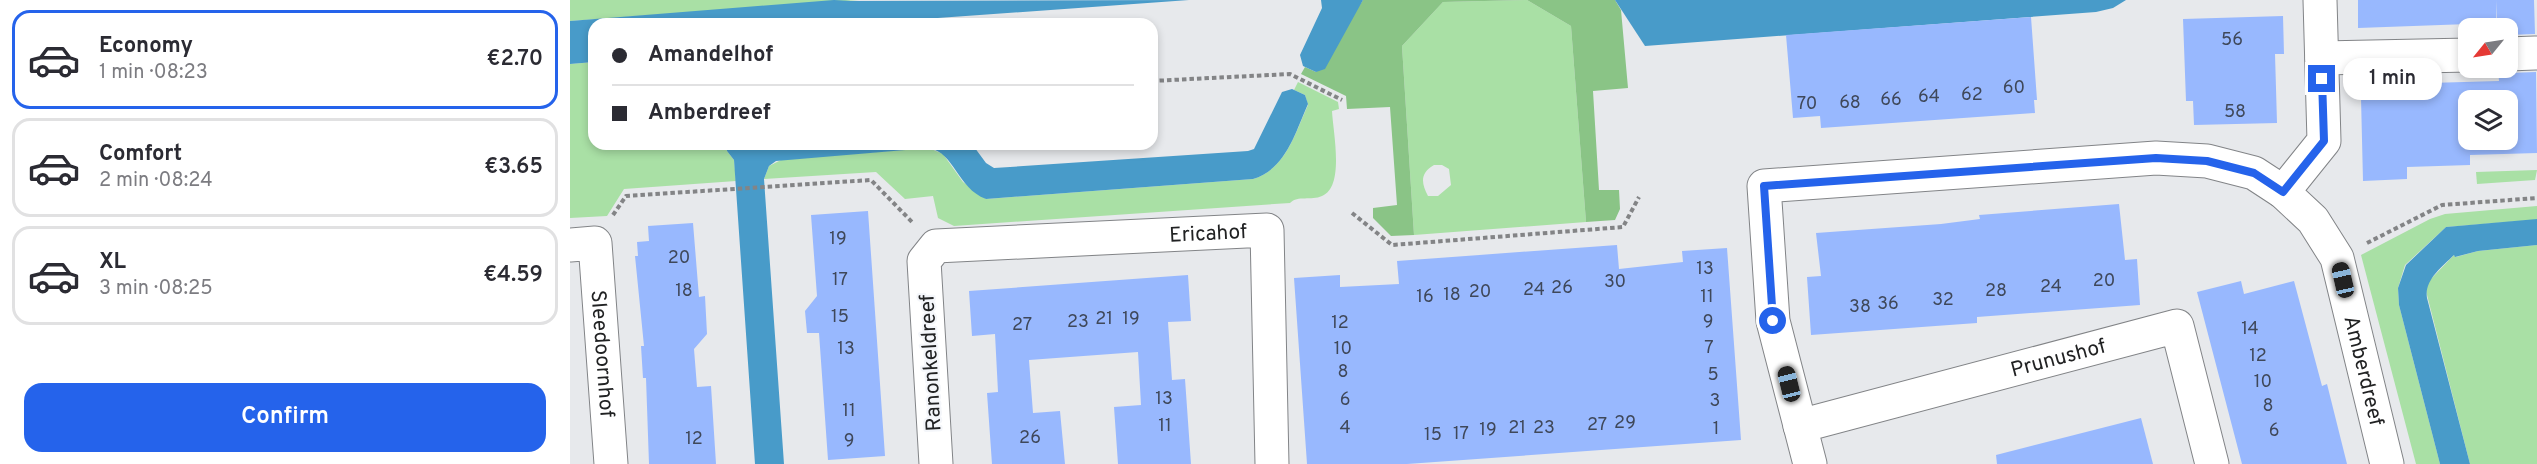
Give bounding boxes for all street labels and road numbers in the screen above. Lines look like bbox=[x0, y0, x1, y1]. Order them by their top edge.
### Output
street label: Ericahof bbox=[1169, 219, 1248, 250]
street label: Sleedoornhof bbox=[583, 289, 620, 418]
street label: Ranonkeldreef bbox=[914, 294, 949, 432]
street label: Amberdreef bbox=[2336, 313, 2389, 429]
street label: Prunushof bbox=[2008, 333, 2109, 385]

